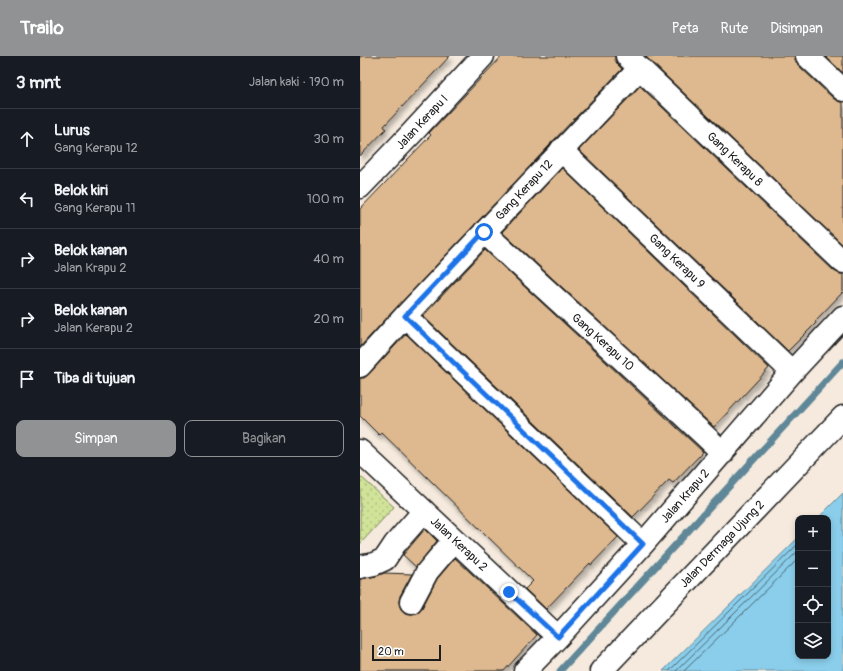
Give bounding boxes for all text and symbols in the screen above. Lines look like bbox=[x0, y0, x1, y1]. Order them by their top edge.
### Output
text: Trailo bbox=[20, 16, 64, 40]
text: Peta bbox=[672, 20, 699, 37]
text: Rute bbox=[721, 20, 748, 37]
text: Disimpan bbox=[770, 20, 823, 37]
text: 3 mnt bbox=[16, 72, 61, 93]
text: Jalan kaki · 190 m bbox=[249, 74, 344, 90]
street label: Jalan Kerapu I bbox=[393, 92, 452, 153]
text: Lurus bbox=[54, 121, 90, 140]
icon: ahead bbox=[16, 128, 38, 150]
street label: Gang Kerapu 8 bbox=[704, 129, 766, 190]
text: 30 m bbox=[314, 131, 344, 147]
text: Gang Kerapu 12 bbox=[54, 140, 138, 156]
street label: Gang Kerapu 12 bbox=[493, 157, 556, 224]
text: Belok kiri bbox=[54, 181, 108, 200]
icon: left bbox=[16, 188, 38, 210]
text: 100 m bbox=[307, 191, 344, 207]
text: Gang Kerapu 11 bbox=[54, 200, 136, 216]
route start bbox=[475, 223, 493, 241]
street label: Gang Kerapu 9 bbox=[646, 231, 708, 292]
text: Belok kanan bbox=[54, 241, 127, 260]
icon: right bbox=[16, 248, 38, 270]
text: 40 m bbox=[313, 251, 344, 267]
text: Jalan Krapu 2 bbox=[54, 260, 127, 276]
text: Belok kanan bbox=[54, 301, 127, 320]
icon: right bbox=[16, 308, 38, 330]
street label: Gang Kerapu 10 bbox=[568, 310, 637, 374]
text: 20 m bbox=[313, 311, 344, 327]
text: Jalan Kerapu 2 bbox=[54, 320, 133, 336]
icon: arrive bbox=[16, 368, 38, 390]
text: Tiba di tujuan bbox=[54, 369, 135, 388]
button: Simpan bbox=[16, 420, 176, 457]
button: Bagikan bbox=[184, 420, 344, 457]
street label: Jalan Krapu 2 bbox=[658, 466, 713, 527]
street label: Jalan Dermaga Ujung 2 bbox=[677, 497, 768, 591]
street label: Jalan Kerapu 2 bbox=[427, 514, 491, 575]
map controls bbox=[795, 515, 831, 659]
button: + bbox=[795, 515, 831, 551]
button: − bbox=[795, 551, 831, 587]
route end bbox=[500, 583, 518, 601]
button: locate bbox=[795, 587, 831, 623]
button: layers bbox=[795, 623, 831, 659]
scale bar bbox=[372, 643, 441, 662]
text: 20 m bbox=[378, 645, 404, 658]

